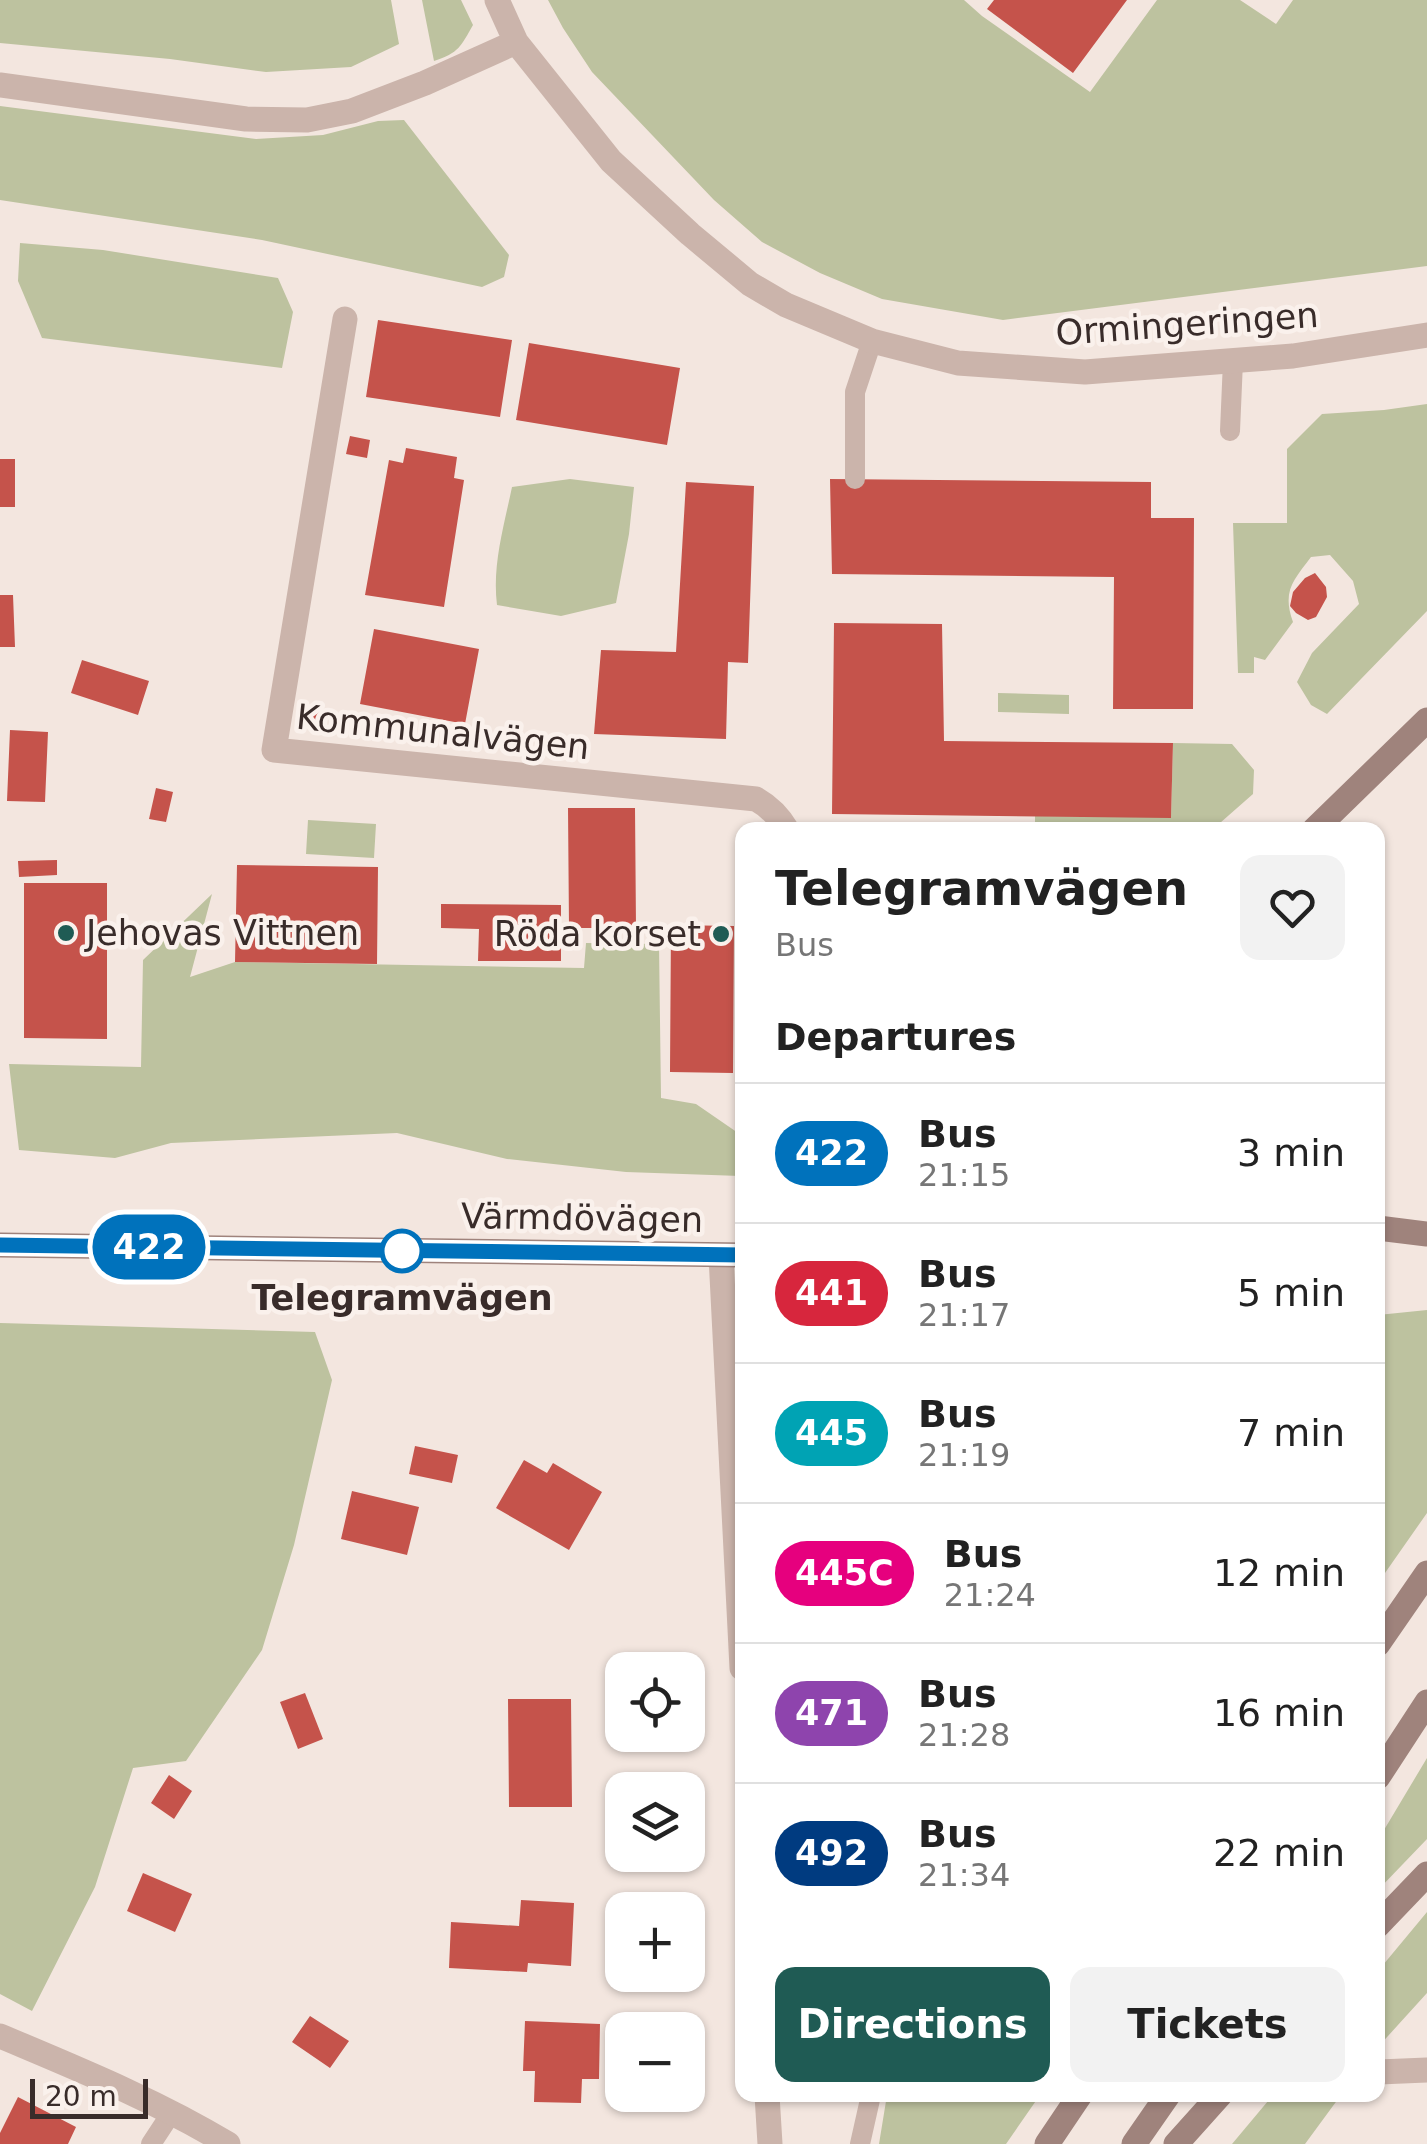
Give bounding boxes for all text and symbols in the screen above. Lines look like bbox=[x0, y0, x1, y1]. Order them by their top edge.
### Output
street label: Ormingeringen bbox=[1054, 295, 1320, 353]
street label: Kommunalvägen bbox=[294, 697, 592, 767]
button: heart bbox=[1240, 855, 1345, 960]
text: Telegramvägen bbox=[775, 860, 1188, 916]
place label: Jehovas Vittnen bbox=[84, 913, 359, 953]
place label: Röda korset bbox=[494, 914, 701, 954]
marker: Jehovas Vittnen bbox=[55, 922, 77, 944]
marker: Röda korset bbox=[710, 923, 732, 945]
text: Bus bbox=[775, 926, 834, 964]
text: Departures bbox=[775, 1015, 1016, 1059]
text: Bus bbox=[918, 1112, 997, 1156]
text: 3 min bbox=[1237, 1131, 1345, 1175]
text: 422 bbox=[795, 1133, 868, 1173]
text: 21:15 bbox=[918, 1156, 1010, 1194]
street label: Värmdövägen bbox=[461, 1196, 703, 1240]
line badge: 422 bbox=[92, 1214, 206, 1280]
text: 422 bbox=[112, 1227, 186, 1267]
marker: Telegramvägen bbox=[381, 1230, 423, 1272]
text: Bus bbox=[918, 1252, 997, 1296]
text: 5 min bbox=[1237, 1271, 1345, 1315]
text: 441 bbox=[795, 1273, 868, 1313]
place label: Telegramvägen bbox=[251, 1278, 553, 1318]
text: 21:17 bbox=[918, 1296, 1010, 1334]
text: Bus bbox=[918, 1392, 997, 1436]
text: 7 min bbox=[1237, 1411, 1345, 1455]
text: 445 bbox=[795, 1413, 868, 1453]
text: 21:19 bbox=[918, 1436, 1010, 1474]
text: Bus bbox=[944, 1532, 1022, 1576]
text: 12 min bbox=[1213, 1551, 1345, 1595]
text: 445C bbox=[795, 1553, 894, 1593]
text: 21:24 bbox=[944, 1576, 1036, 1614]
map controls bbox=[605, 1652, 705, 2112]
button: locate bbox=[605, 1652, 705, 1752]
text: Bus bbox=[918, 1672, 997, 1716]
text: 16 min bbox=[1213, 1691, 1345, 1735]
text: 471 bbox=[795, 1693, 868, 1733]
text: 21:28 bbox=[918, 1716, 1010, 1754]
button: layers bbox=[605, 1772, 705, 1872]
text: Bus bbox=[918, 1812, 997, 1856]
text: 22 min bbox=[1213, 1831, 1345, 1875]
text: 492 bbox=[795, 1833, 868, 1873]
text: 21:34 bbox=[918, 1856, 1010, 1894]
button: + bbox=[605, 1892, 705, 1992]
button: Directions bbox=[775, 1967, 1050, 2082]
button: Tickets bbox=[1070, 1967, 1345, 2082]
button: − bbox=[605, 2012, 705, 2112]
scale bar bbox=[30, 2074, 148, 2118]
text: 20 m bbox=[45, 2080, 117, 2113]

